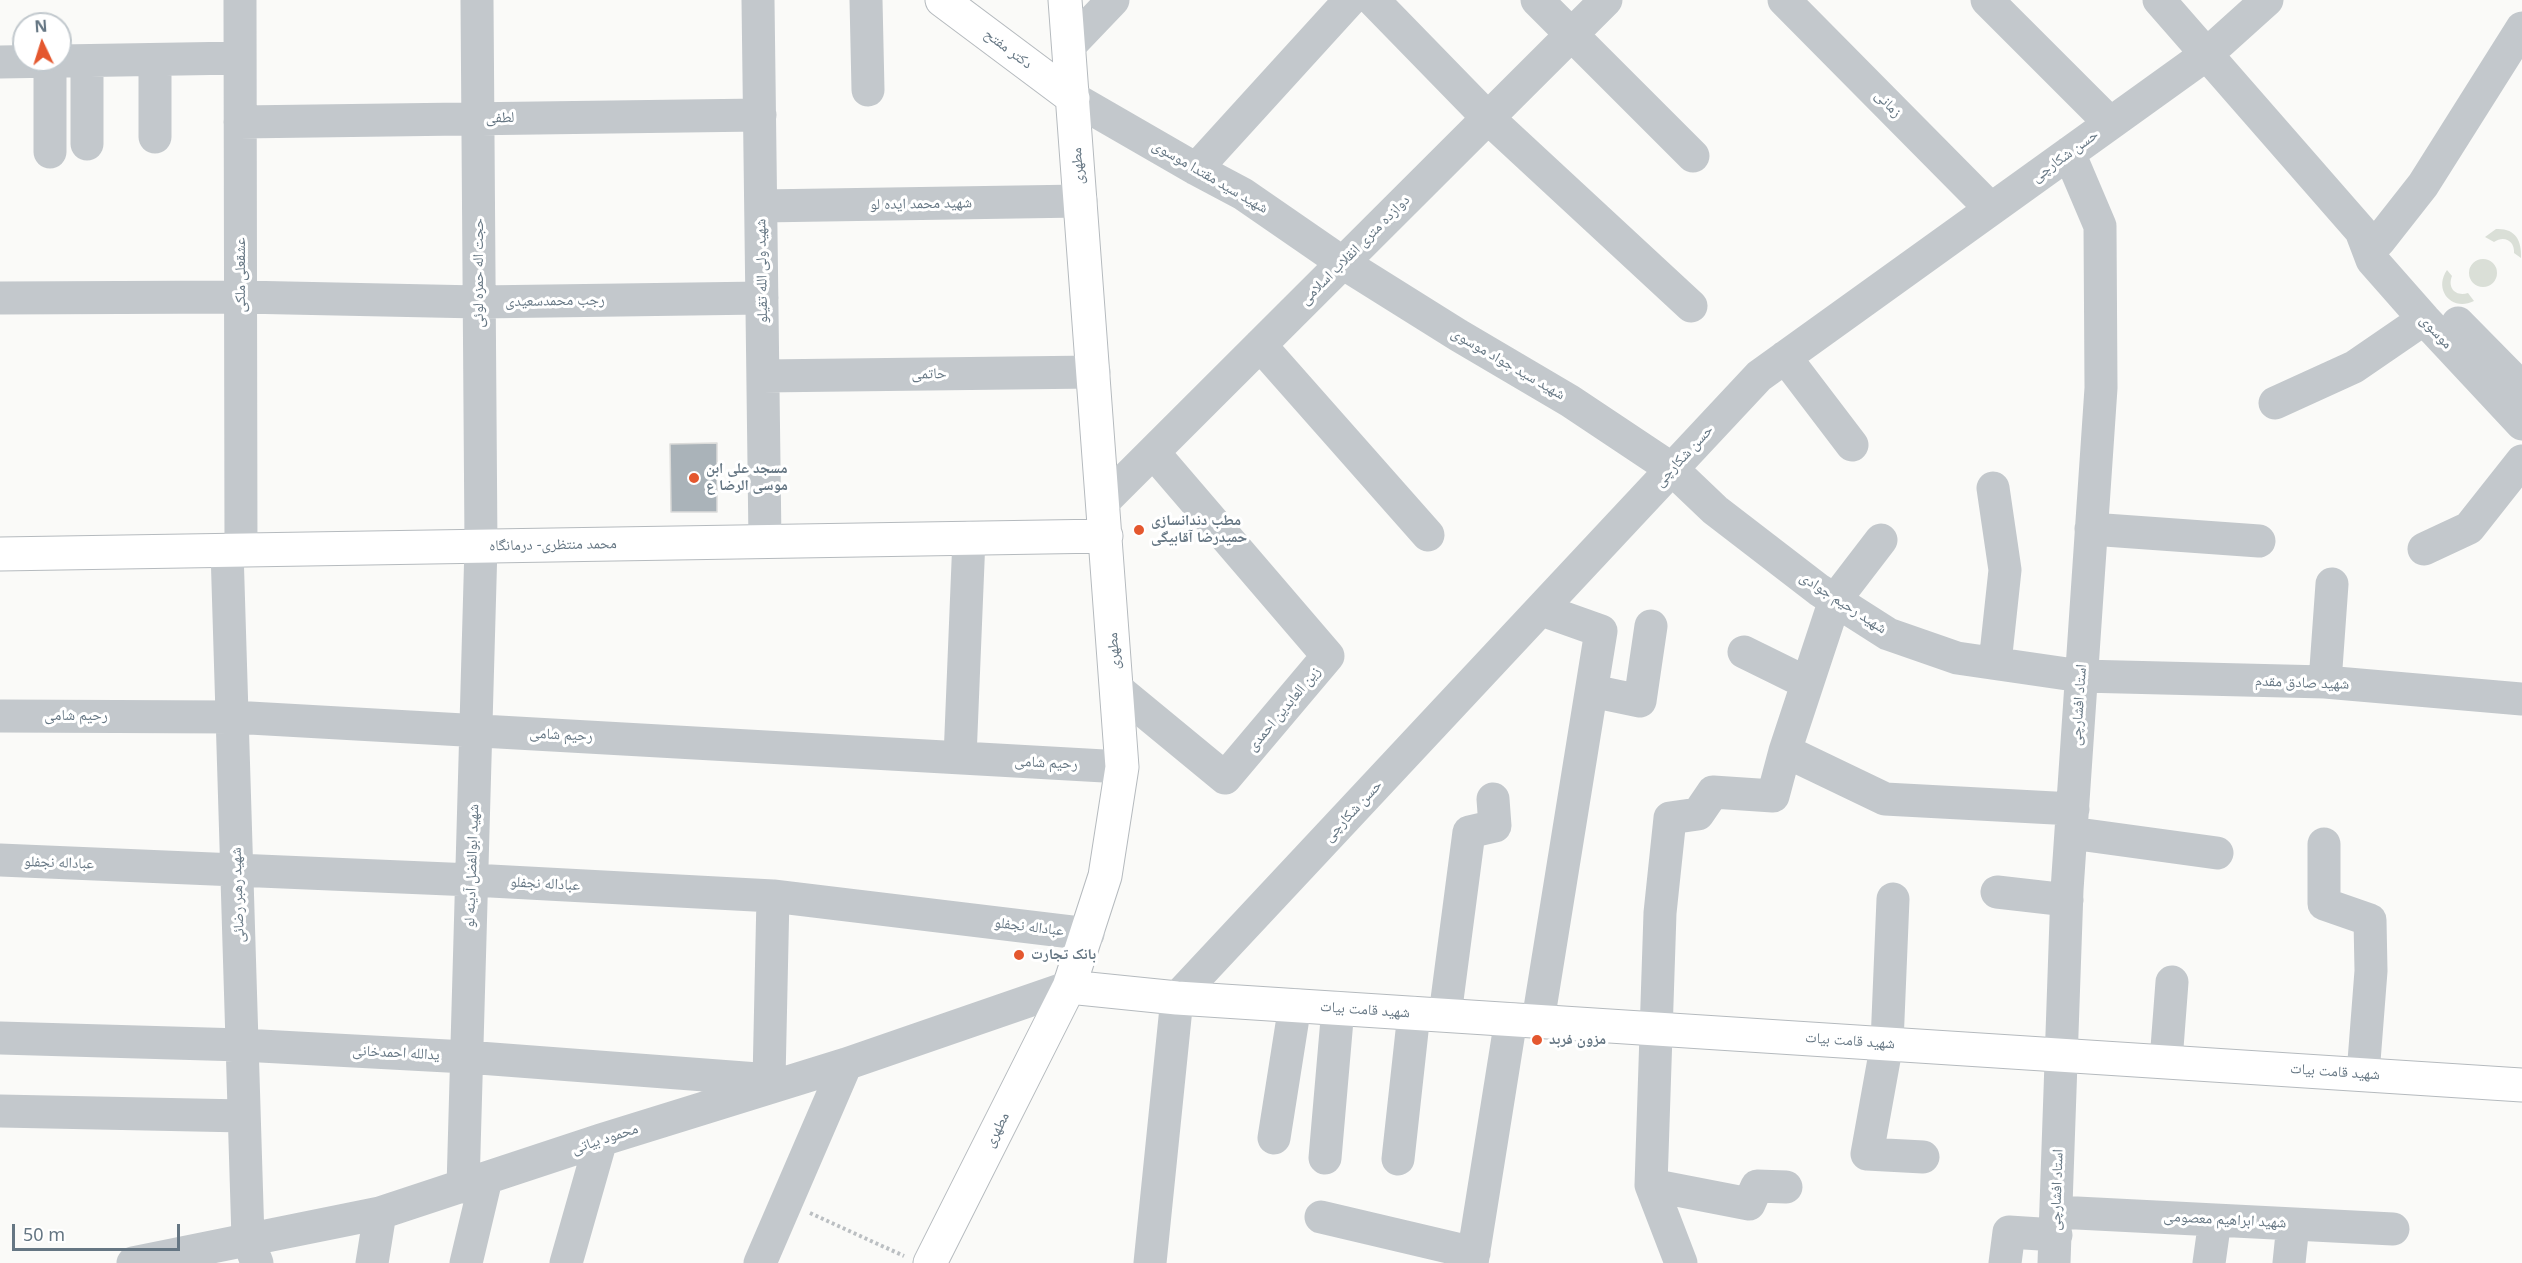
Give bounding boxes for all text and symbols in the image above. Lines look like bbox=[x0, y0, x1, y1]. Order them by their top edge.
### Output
north arrow bbox=[12, 12, 72, 72]
text: N bbox=[34, 15, 48, 37]
street label: دکتر مفتح bbox=[980, 25, 1036, 73]
street label: زمانی bbox=[1871, 87, 1905, 121]
street label: لطفی bbox=[485, 109, 515, 127]
street label: حسن شکارچی bbox=[2028, 126, 2102, 186]
street label: شهید سید مقتدا موسوی bbox=[1149, 136, 1271, 218]
street label: مطهری bbox=[1068, 147, 1088, 185]
street label: دوازده متری انقلاب اسلامی bbox=[1296, 191, 1414, 309]
street label: شهید محمد ایده لو bbox=[870, 194, 972, 214]
street label: حجت اله حمزه لوئی bbox=[470, 218, 488, 328]
street label: شهید ولی الله تقیلو bbox=[752, 219, 772, 323]
street label: عشقعلی ملکی bbox=[232, 237, 250, 313]
street label: رجب محمدسعیدی bbox=[505, 291, 605, 311]
street label: موسوی bbox=[2416, 311, 2456, 353]
street label: شهید سید جواد موسوی bbox=[1448, 324, 1568, 404]
street label: حاتمی bbox=[911, 365, 947, 383]
street label: حسن شکارچی bbox=[1651, 421, 1717, 491]
place label: مسجد علی ابن موسی الرضا ع bbox=[706, 460, 788, 495]
marker: مسجد علی ابن موسی الرضا ع bbox=[687, 471, 701, 485]
place label: مطب دندانسازی حمیدرضا آقابیگی bbox=[1151, 512, 1247, 547]
marker: مطب دندانسازی حمیدرضا آقابیگی bbox=[1132, 523, 1146, 537]
street label: محمد منتظری- درمانگاه bbox=[489, 535, 617, 555]
street label: شهید رحیم جوادی bbox=[1796, 568, 1890, 638]
street label: مطهری bbox=[1104, 632, 1124, 670]
street label: زین العابدین احمدی bbox=[1243, 663, 1325, 755]
street label: استاد افشارچی bbox=[2067, 663, 2091, 747]
street label: شهید صادق مقدم bbox=[2254, 672, 2350, 694]
street label: رحیم شامی bbox=[44, 707, 108, 725]
street label: رحیم شامی bbox=[529, 724, 593, 746]
street label: رحیم شامی bbox=[1014, 752, 1078, 774]
street label: حسن شکارچی bbox=[1320, 776, 1386, 846]
street label: شهید ابوالفضل آدینه لو bbox=[461, 804, 483, 928]
street label: شهید رهبر رضائی bbox=[227, 847, 249, 943]
street label: عباداله نجفلو bbox=[24, 853, 94, 873]
street label: عباداله نجفلو bbox=[510, 873, 580, 895]
street label: عباداله نجفلو bbox=[993, 914, 1065, 940]
place label: بانک تجارت bbox=[1031, 946, 1096, 964]
marker: بانک تجارت bbox=[1012, 948, 1026, 962]
street label: شهید قامت بیات bbox=[1319, 998, 1411, 1022]
street label: شهید قامت بیات bbox=[1804, 1029, 1896, 1053]
place label: مزون فربد bbox=[1549, 1031, 1606, 1049]
marker: مزون فربد bbox=[1530, 1033, 1544, 1047]
street label: یدالله احمدخانی bbox=[352, 1042, 440, 1064]
street label: شهید قامت بیات bbox=[2289, 1060, 2381, 1084]
street label: مطهری bbox=[981, 1109, 1013, 1151]
street label: محمود بیاتی bbox=[569, 1120, 641, 1158]
street label: استاد افشارچی bbox=[2047, 1149, 2067, 1231]
street label: شهید ابراهیم معصومی bbox=[2163, 1208, 2287, 1232]
scale bar bbox=[15, 1212, 183, 1250]
text: 50 m bbox=[23, 1222, 65, 1246]

